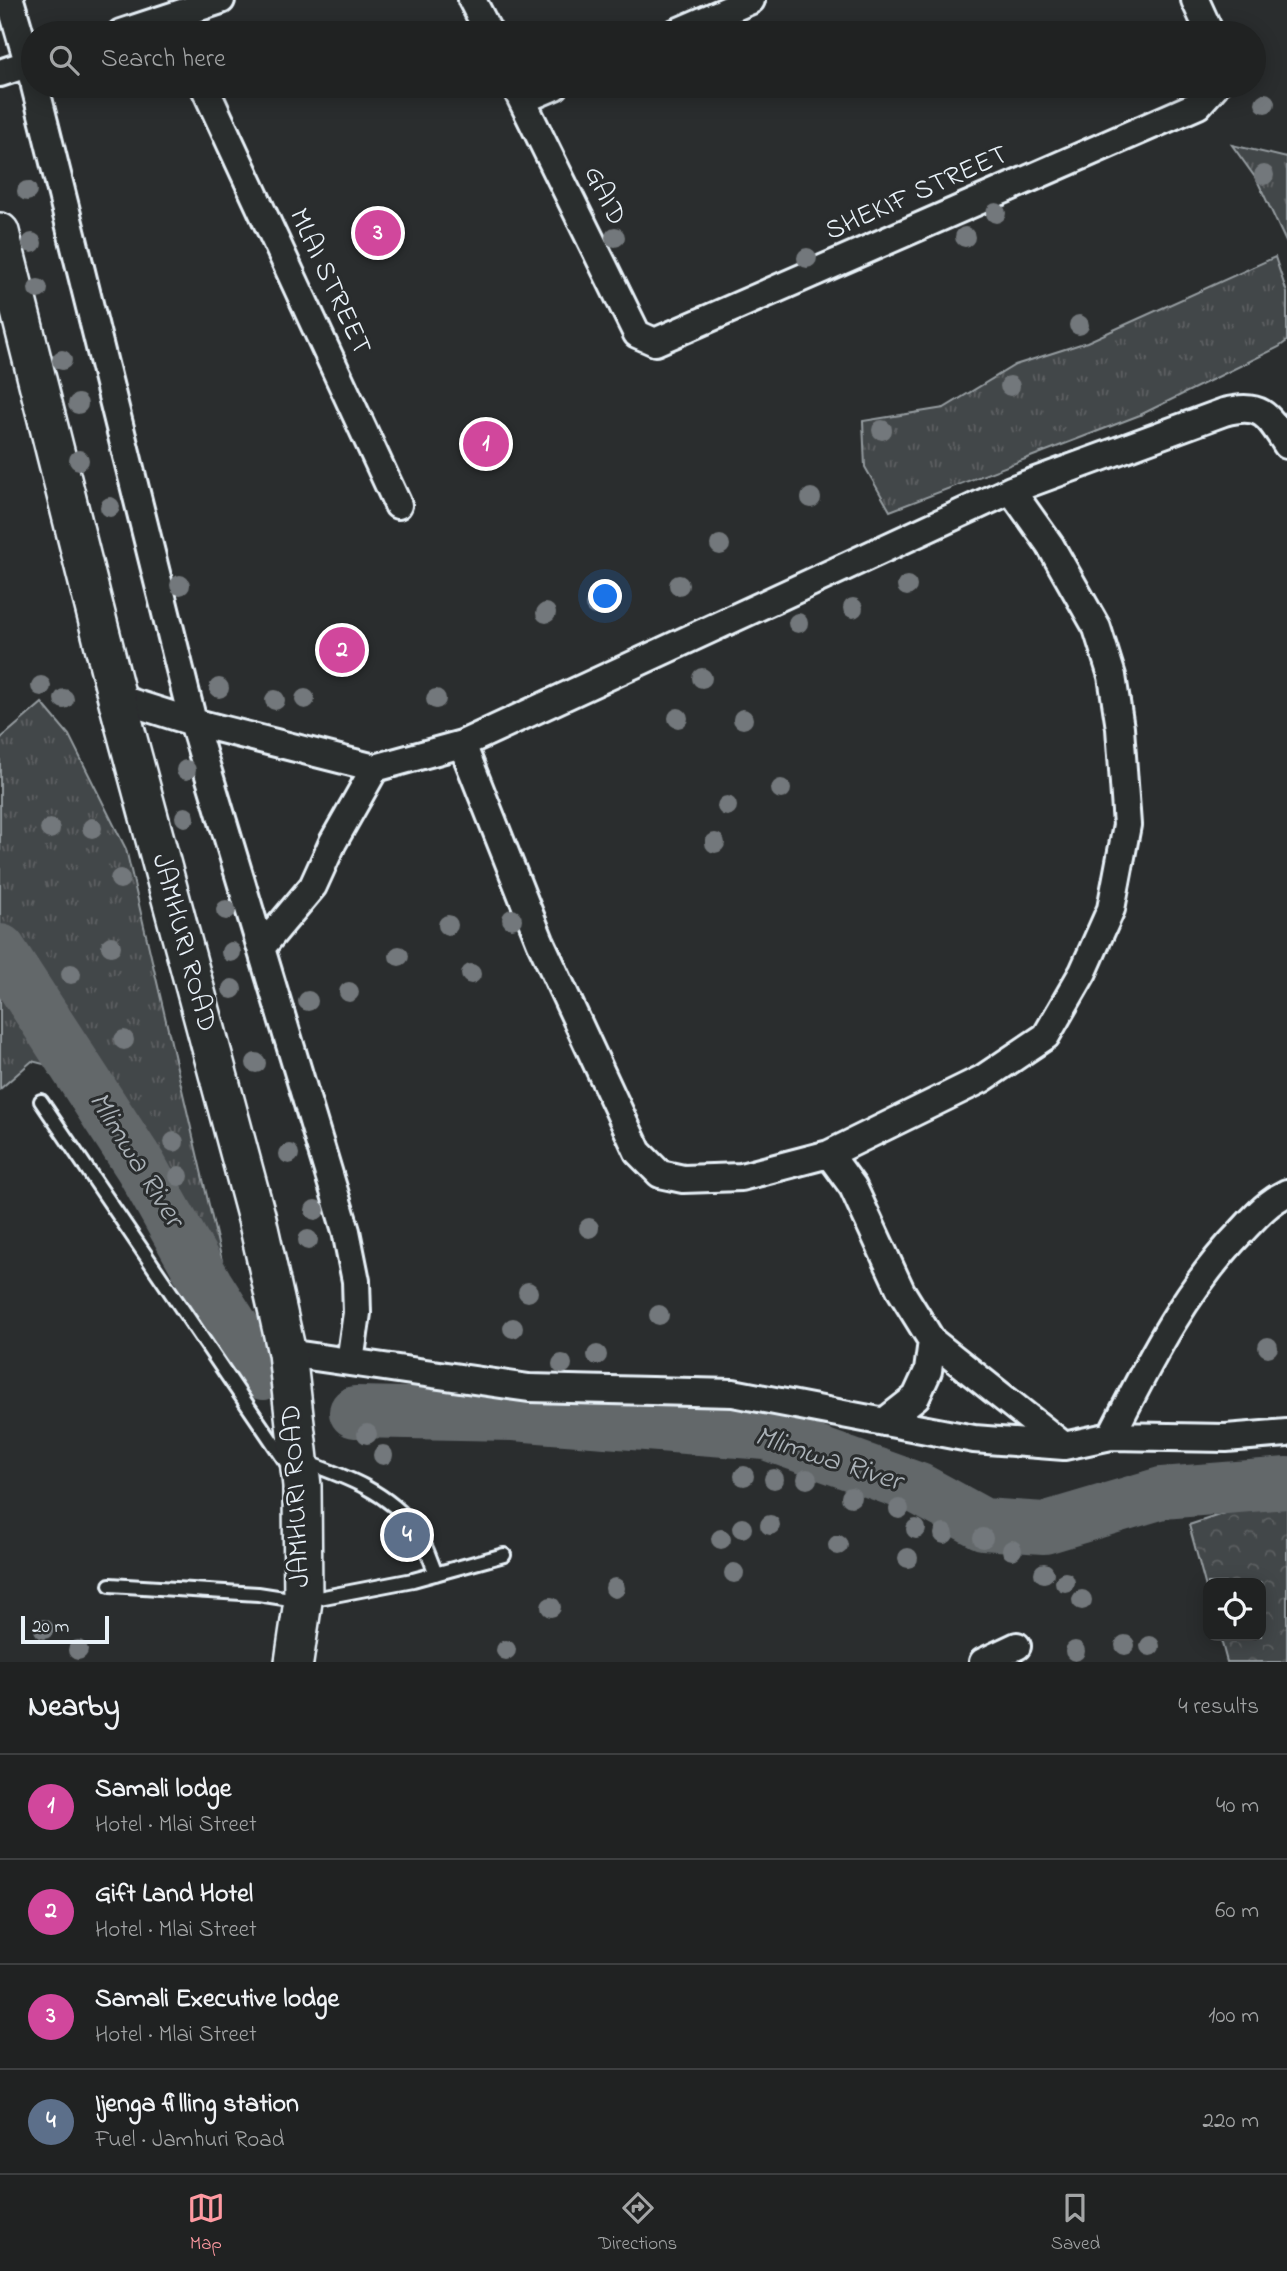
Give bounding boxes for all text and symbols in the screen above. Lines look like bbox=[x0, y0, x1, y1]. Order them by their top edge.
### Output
search box bbox=[21, 21, 1266, 98]
icon: search bbox=[45, 41, 83, 79]
text: Search here bbox=[101, 41, 226, 79]
street label: SHEKIF STREET bbox=[819, 135, 1015, 253]
street label: GAID bbox=[572, 159, 636, 233]
street label: MLAI STREET bbox=[277, 202, 381, 362]
pin: 3 bbox=[355, 207, 401, 259]
pin: 1 bbox=[463, 418, 509, 470]
your location bbox=[588, 579, 622, 613]
pin: 2 bbox=[319, 624, 365, 676]
street label: JAMHURI ROAD bbox=[140, 849, 226, 1037]
water label: Mlimwa River bbox=[76, 1084, 196, 1239]
street label: JAMHURI ROAD bbox=[272, 1404, 322, 1588]
water label: Mlimwa River bbox=[749, 1416, 911, 1506]
pin: 4 bbox=[384, 1509, 430, 1561]
map controls bbox=[1203, 1578, 1266, 1641]
button: locate bbox=[1203, 1578, 1266, 1641]
scale bar bbox=[21, 1613, 108, 1645]
text: 20 m bbox=[32, 1614, 69, 1641]
text: Nearby bbox=[28, 1686, 120, 1730]
text: 4 results bbox=[1178, 1691, 1259, 1724]
text: Samali lodge bbox=[95, 1771, 231, 1809]
text: 1 bbox=[47, 1790, 55, 1823]
text: 40 m bbox=[1216, 1790, 1259, 1823]
text: Hotel · Mlai Street bbox=[95, 1809, 257, 1842]
text: Gift Land Hotel bbox=[95, 1876, 253, 1914]
text: 2 bbox=[45, 1895, 57, 1928]
text: 60 m bbox=[1215, 1895, 1259, 1928]
text: Hotel · Mlai Street bbox=[95, 1914, 257, 1947]
text: Samali Executive lodge bbox=[95, 1981, 339, 2019]
text: 3 bbox=[46, 2000, 56, 2033]
text: 100 m bbox=[1208, 2000, 1259, 2033]
text: Hotel · Mlai Street bbox=[95, 2019, 257, 2052]
text: Ijenga filling station bbox=[95, 2086, 299, 2124]
text: 4 bbox=[46, 2105, 56, 2138]
text: 220 m bbox=[1203, 2105, 1259, 2138]
text: Fuel · Jamhuri Road bbox=[95, 2124, 285, 2157]
tab: Map bbox=[187, 2189, 225, 2258]
tab: Directions bbox=[598, 2189, 677, 2258]
tab: Saved bbox=[1051, 2189, 1100, 2258]

